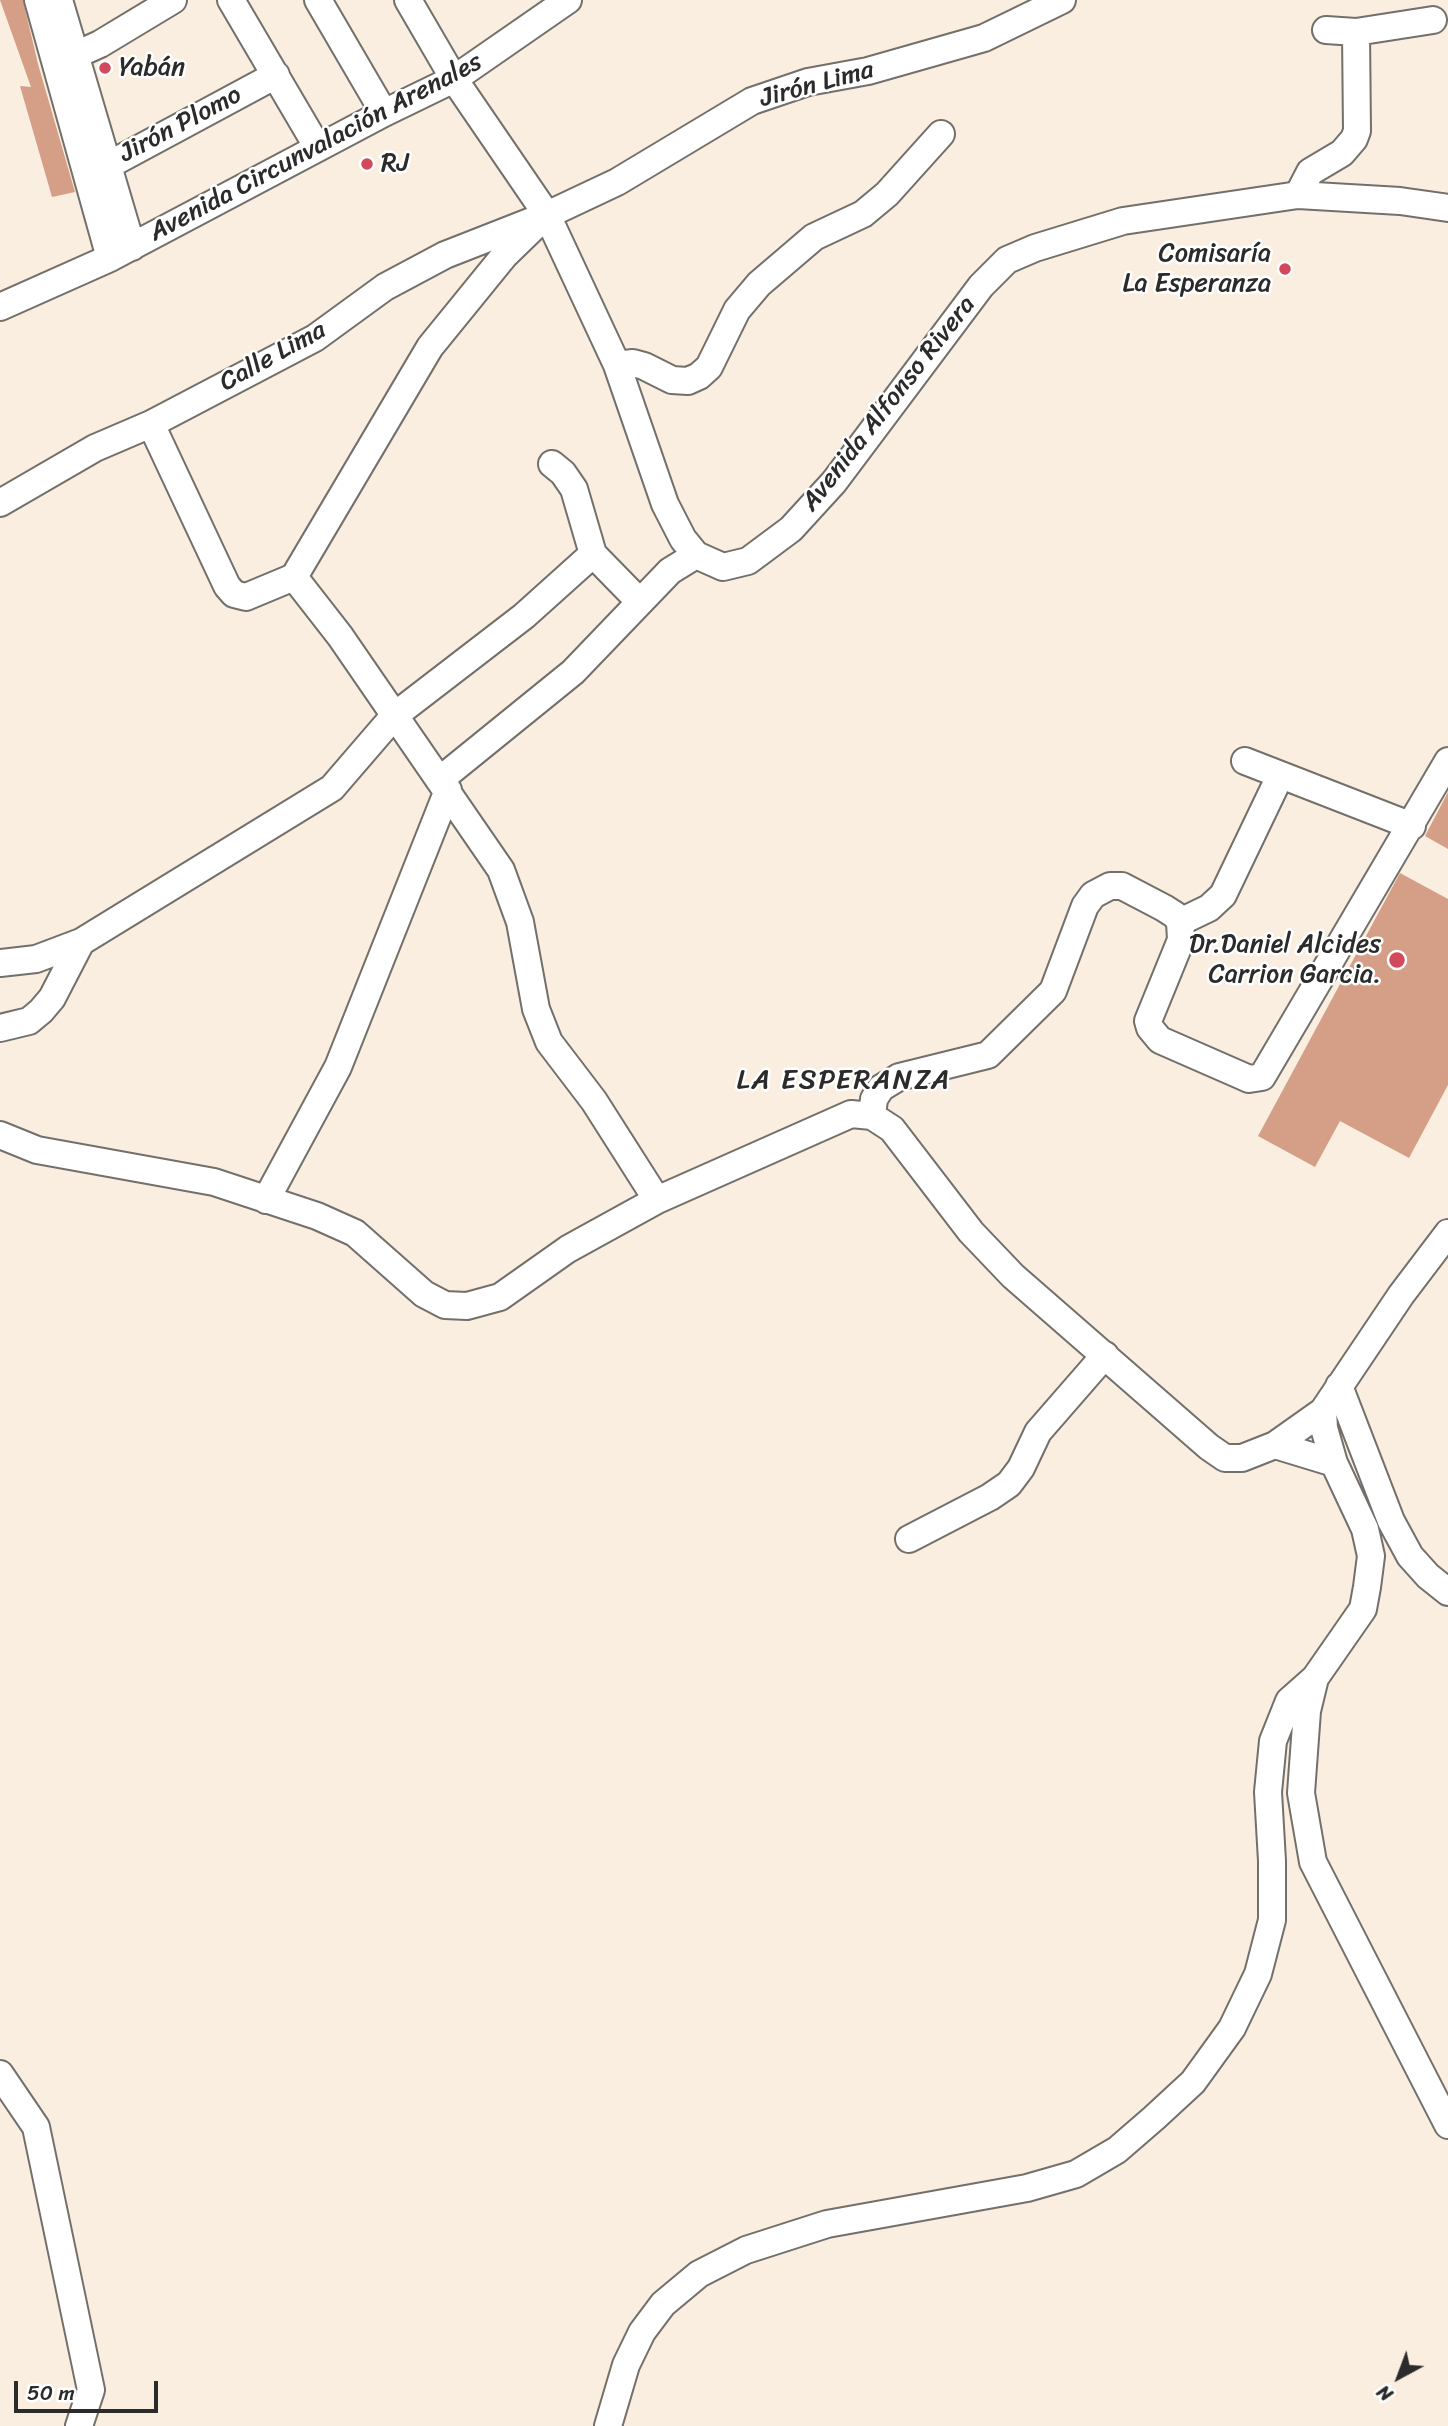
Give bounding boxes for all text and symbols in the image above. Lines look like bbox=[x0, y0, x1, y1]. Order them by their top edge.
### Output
street label: Avenida Circunvalación Arenales bbox=[144, 47, 488, 249]
place label: Yabán bbox=[119, 52, 185, 84]
street label: Jirón Lima bbox=[757, 55, 877, 115]
marker: Yabán bbox=[97, 60, 113, 76]
street label: Jirón Plomo bbox=[115, 80, 247, 170]
place label: RJ bbox=[381, 148, 409, 180]
marker: RJ bbox=[359, 156, 375, 172]
place label: Comisaría La Esperanza bbox=[1123, 238, 1271, 300]
marker: Comisaría La Esperanza bbox=[1277, 261, 1293, 277]
street label: Avenida Alfonso Rivera bbox=[795, 290, 983, 518]
street label: Calle Lima bbox=[215, 315, 331, 399]
place label: Dr.Daniel Alcides Carrion Garcia. bbox=[1189, 929, 1381, 990]
marker: Dr.Daniel Alcides Carrion Garcia. bbox=[1387, 950, 1407, 970]
district label: LA ESPERANZA bbox=[737, 1064, 951, 1098]
north arrow bbox=[1364, 2342, 1434, 2412]
scale bar bbox=[18, 2366, 161, 2410]
text: 50 m bbox=[27, 2374, 75, 2412]
text: N bbox=[1369, 2376, 1401, 2410]

